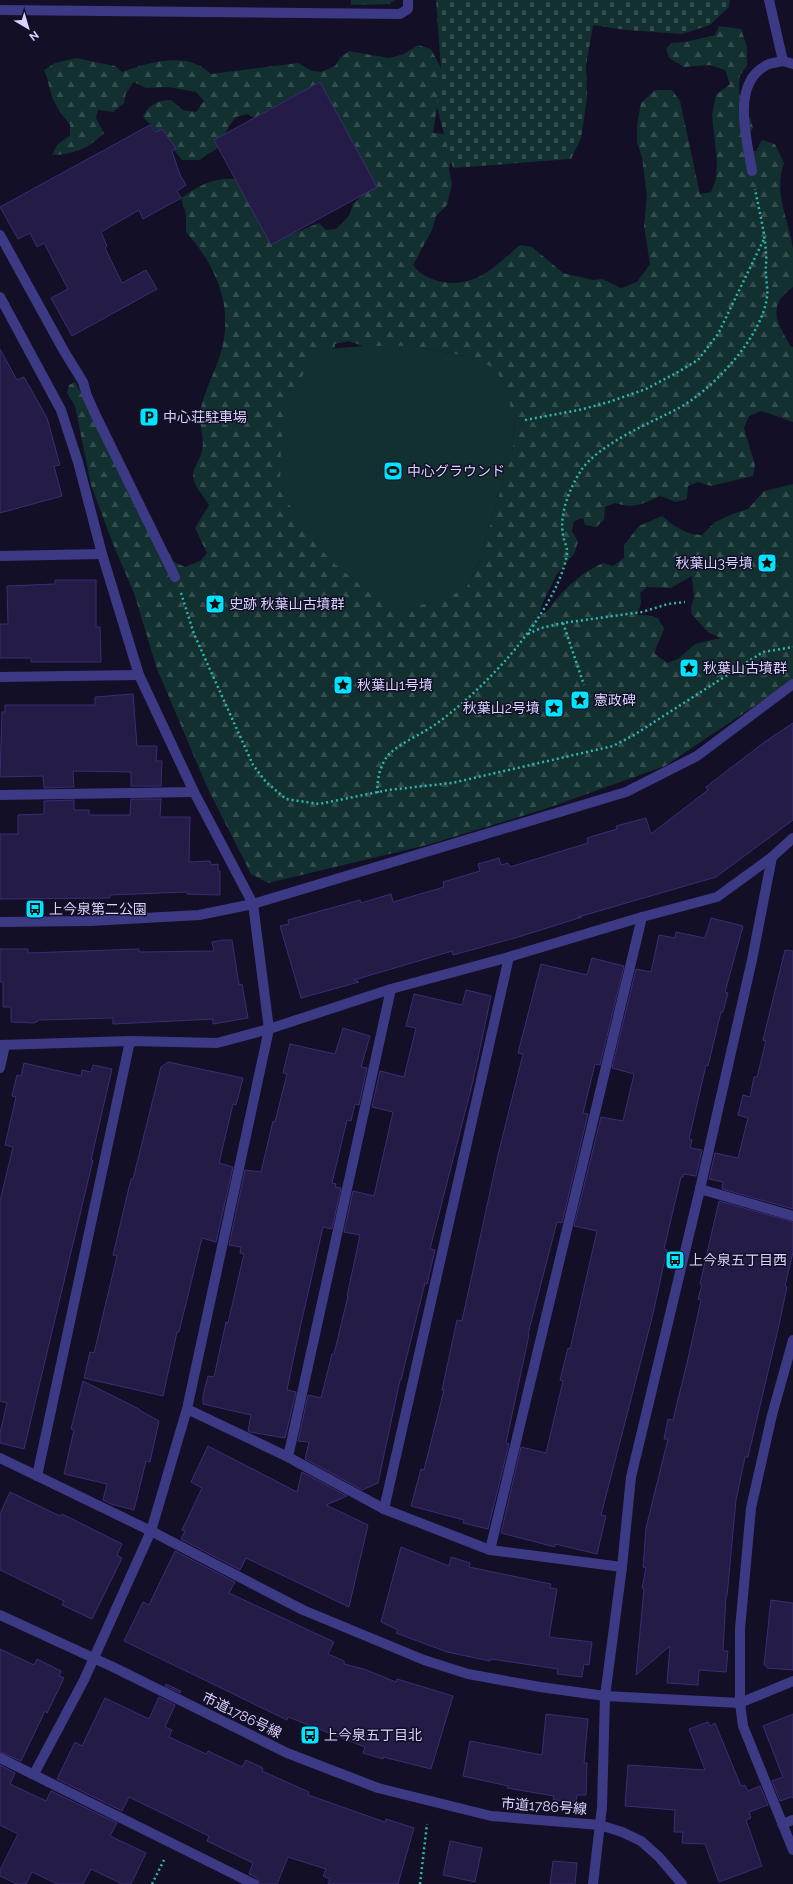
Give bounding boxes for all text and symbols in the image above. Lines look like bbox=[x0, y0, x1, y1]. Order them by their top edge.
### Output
north arrow bbox=[8, 8, 48, 48]
text: N bbox=[27, 28, 41, 43]
parking icon: 中心荘駐車場 bbox=[138, 406, 160, 428]
place label: 中心荘駐車場 bbox=[163, 409, 247, 425]
sports icon: 中心グラウンド bbox=[382, 460, 404, 482]
place label: 中心グラウンド bbox=[407, 463, 505, 479]
place icon: 秋葉山3号墳 bbox=[756, 552, 778, 574]
place label: 秋葉山3号墳 bbox=[676, 555, 753, 571]
place icon: 史跡 秋葉山古墳群 bbox=[204, 593, 226, 615]
place label: 史跡 秋葉山古墳群 bbox=[229, 596, 345, 612]
place icon: 秋葉山古墳群 bbox=[678, 657, 700, 679]
place label: 秋葉山古墳群 bbox=[703, 660, 787, 676]
place icon: 秋葉山1号墳 bbox=[332, 674, 354, 696]
place label: 秋葉山1号墳 bbox=[357, 677, 433, 693]
place icon: 憲政碑 bbox=[569, 689, 591, 711]
place label: 憲政碑 bbox=[594, 692, 636, 708]
place icon: 秋葉山2号墳 bbox=[543, 697, 565, 719]
place label: 秋葉山2号墳 bbox=[463, 700, 540, 716]
bus stop icon: 上今泉第二公園 bbox=[24, 898, 46, 920]
place label: 上今泉第二公園 bbox=[49, 901, 147, 917]
bus stop icon: 上今泉五丁目西 bbox=[664, 1249, 686, 1271]
place label: 上今泉五丁目西 bbox=[689, 1252, 787, 1268]
street label: 市道1786号線 bbox=[200, 1689, 284, 1741]
bus stop icon: 上今泉五丁目北 bbox=[299, 1724, 321, 1746]
place label: 上今泉五丁目北 bbox=[324, 1727, 422, 1743]
street label: 市道1786号線 bbox=[500, 1795, 588, 1817]

